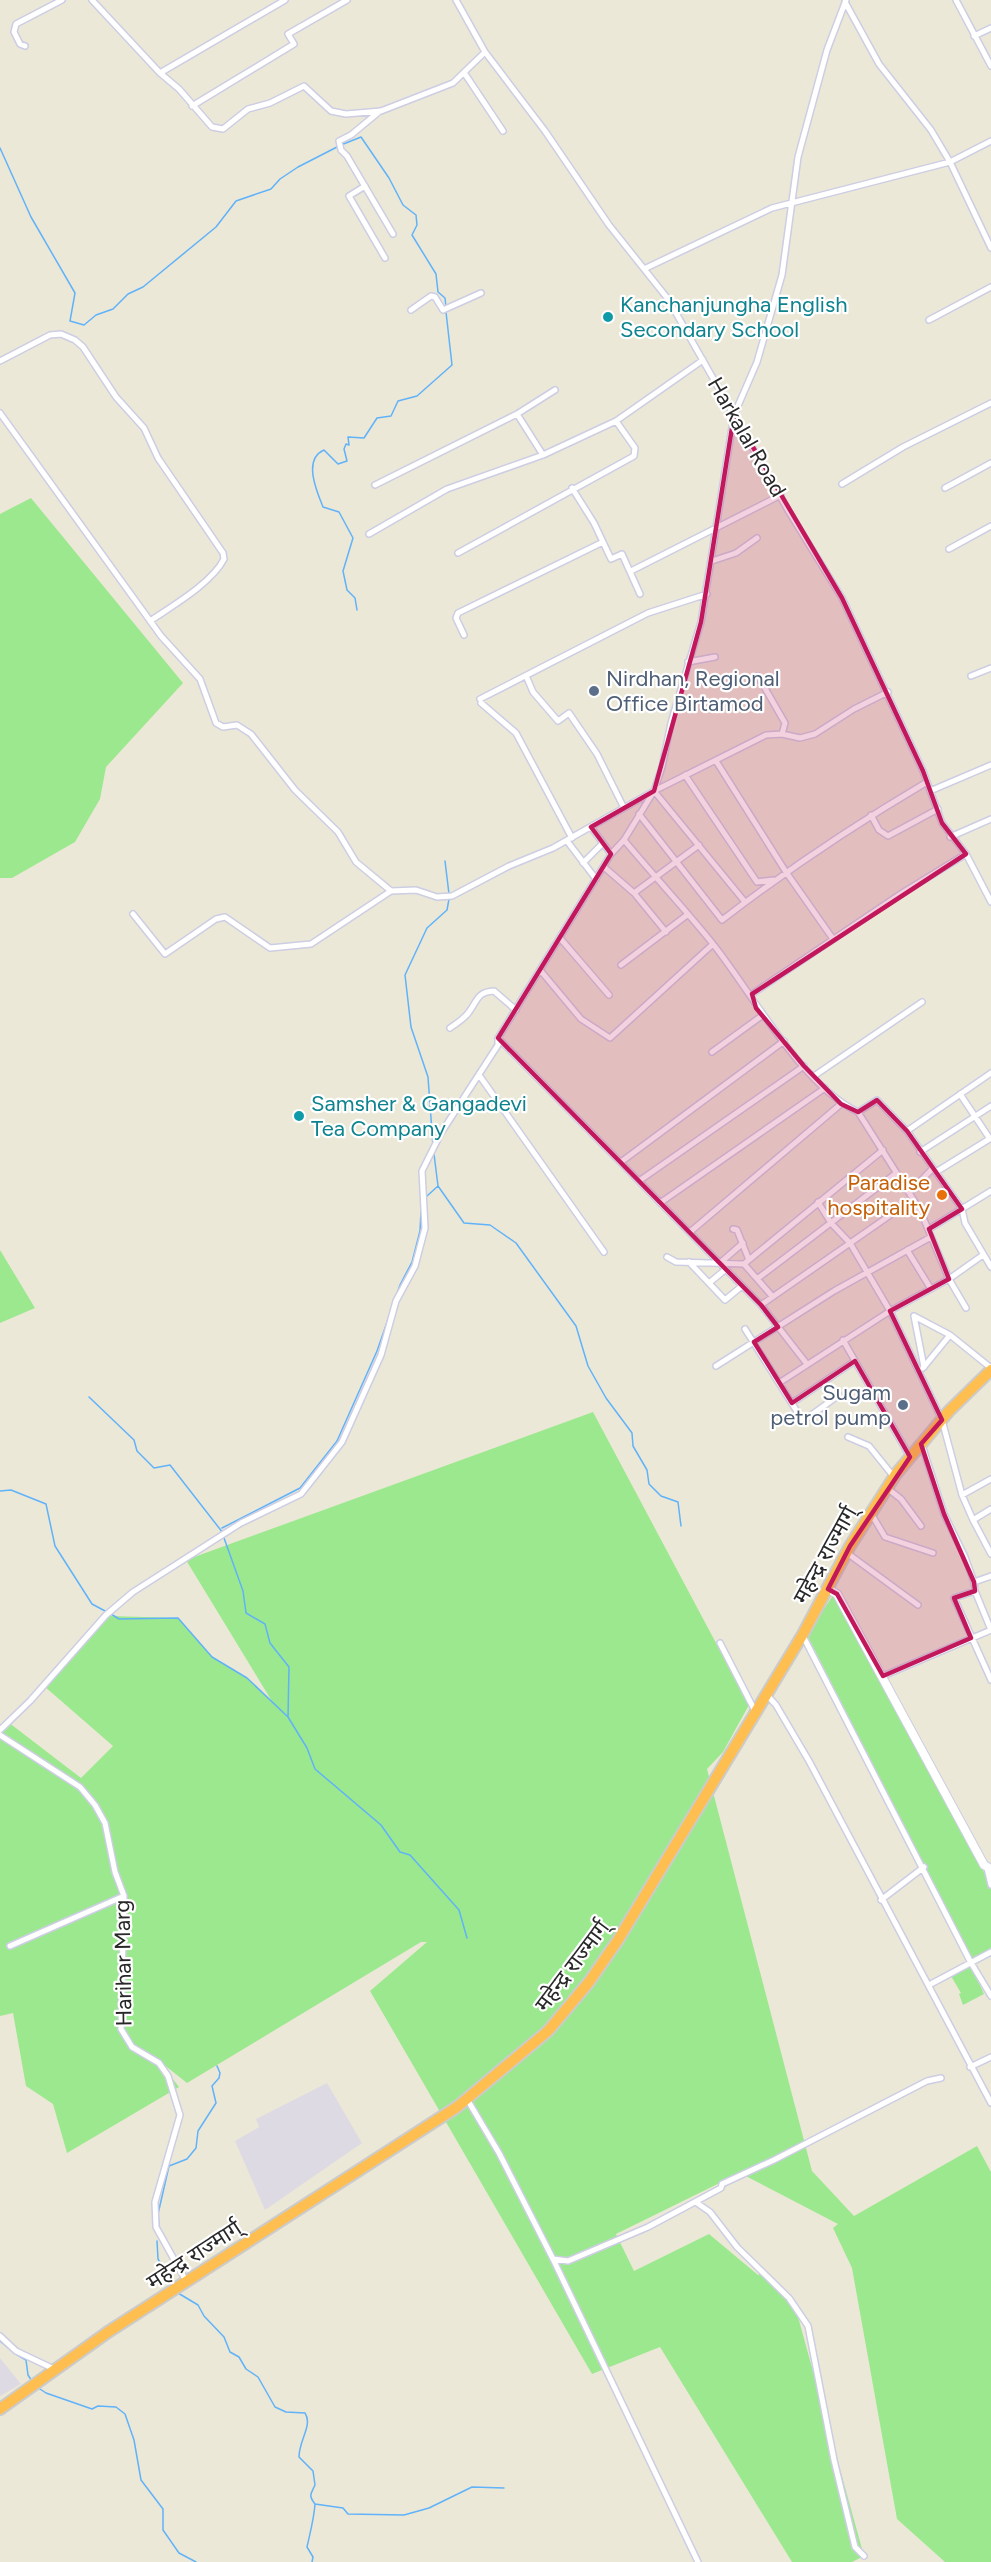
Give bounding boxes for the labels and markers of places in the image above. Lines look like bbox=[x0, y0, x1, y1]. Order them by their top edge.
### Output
place label: Kanchanjungha English Secondary School bbox=[620, 291, 847, 343]
marker: Kanchanjungha English Secondary School bbox=[601, 310, 615, 324]
place label: Nirdhan, Regional Office Birtamod bbox=[606, 665, 780, 717]
marker: Nirdhan, Regional Office Birtamod bbox=[587, 684, 601, 698]
place label: Samsher & Gangadevi Tea Company bbox=[311, 1090, 527, 1142]
marker: Samsher & Gangadevi Tea Company bbox=[292, 1109, 306, 1123]
place label: Paradise hospitality bbox=[827, 1169, 930, 1221]
marker: Paradise hospitality bbox=[935, 1188, 949, 1202]
place label: Sugam petrol pump bbox=[770, 1379, 891, 1431]
marker: Sugam petrol pump bbox=[896, 1398, 910, 1412]

